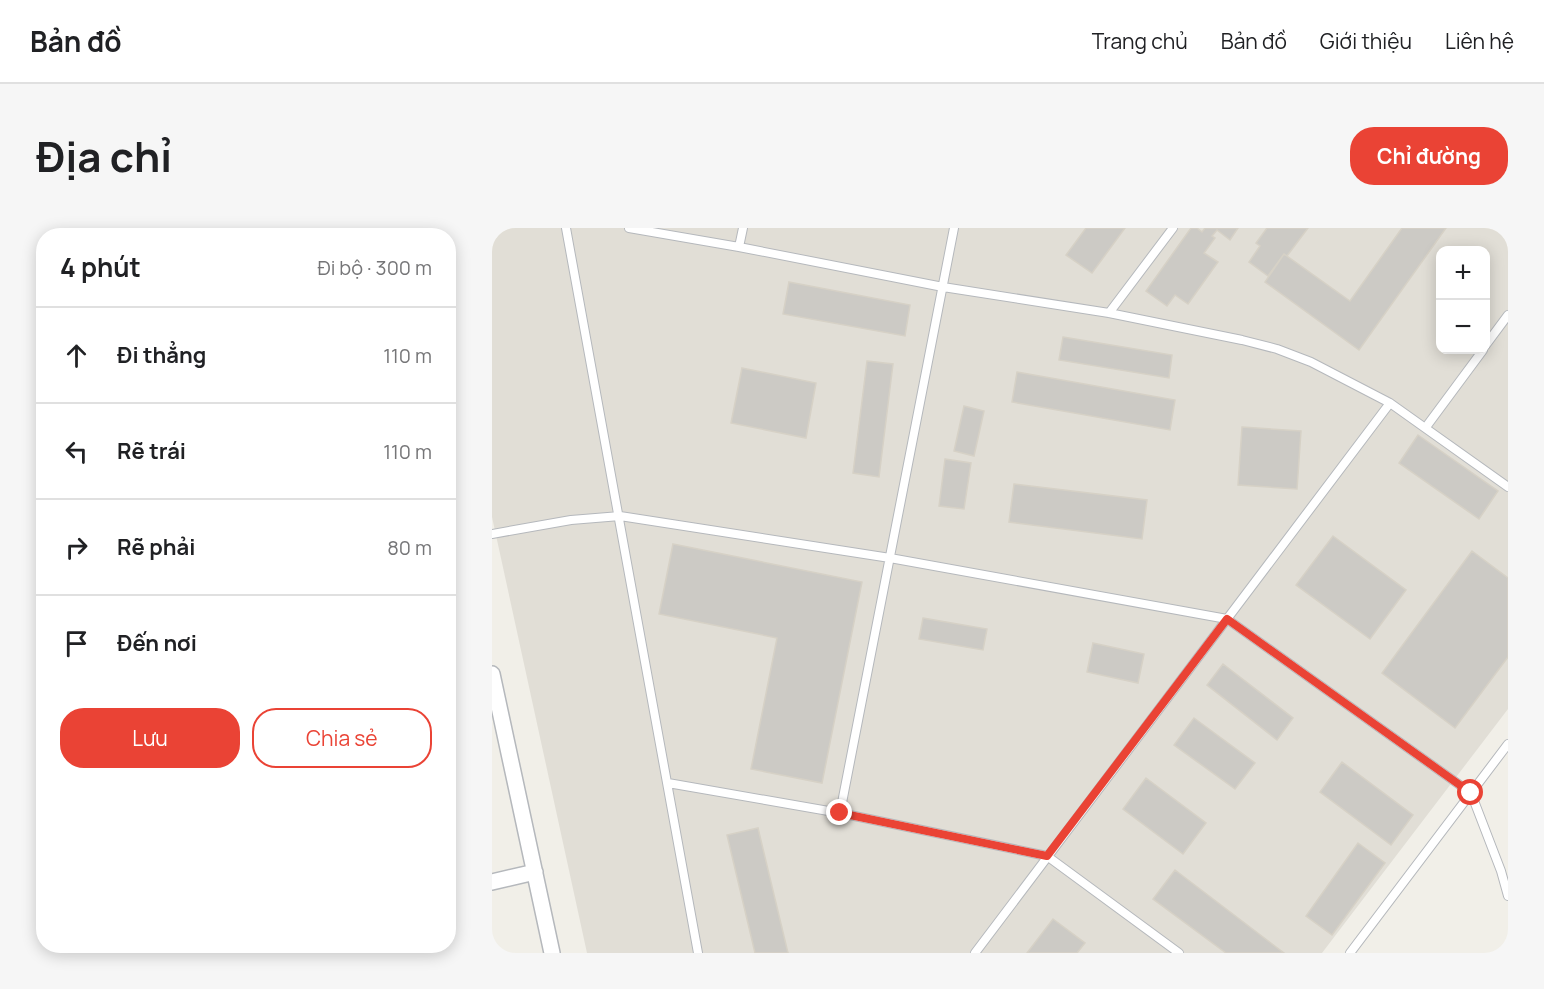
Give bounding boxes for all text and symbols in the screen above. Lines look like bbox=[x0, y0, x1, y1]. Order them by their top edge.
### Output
text: Bản đồ bbox=[30, 22, 122, 60]
text: Trang chủ bbox=[1092, 27, 1188, 55]
text: Bản đồ bbox=[1221, 27, 1287, 55]
text: Giới thiệu bbox=[1320, 27, 1412, 55]
text: Liên hệ bbox=[1445, 27, 1514, 55]
text: Địa chỉ bbox=[36, 127, 172, 185]
button: Chỉ đường bbox=[1350, 127, 1508, 185]
map controls bbox=[1436, 246, 1490, 354]
button: + bbox=[1436, 246, 1490, 300]
text: 4 phút bbox=[60, 249, 141, 285]
text: Đi bộ · 300 m bbox=[317, 254, 432, 281]
button: − bbox=[1436, 300, 1490, 354]
icon: ahead bbox=[60, 339, 93, 372]
text: Đi thẳng bbox=[117, 340, 206, 370]
text: 110 m bbox=[383, 342, 432, 369]
icon: left bbox=[60, 435, 93, 468]
text: Rẽ trái bbox=[117, 436, 186, 466]
text: 110 m bbox=[383, 438, 432, 465]
icon: right bbox=[60, 531, 93, 564]
text: Rẽ phải bbox=[117, 532, 195, 562]
text: 80 m bbox=[387, 534, 432, 561]
icon: arrive bbox=[60, 627, 93, 660]
text: Đến nơi bbox=[117, 628, 197, 658]
button: Lưu bbox=[60, 708, 240, 768]
button: Chia sẻ bbox=[252, 708, 432, 768]
route start bbox=[1457, 779, 1483, 805]
route end bbox=[826, 799, 852, 825]

